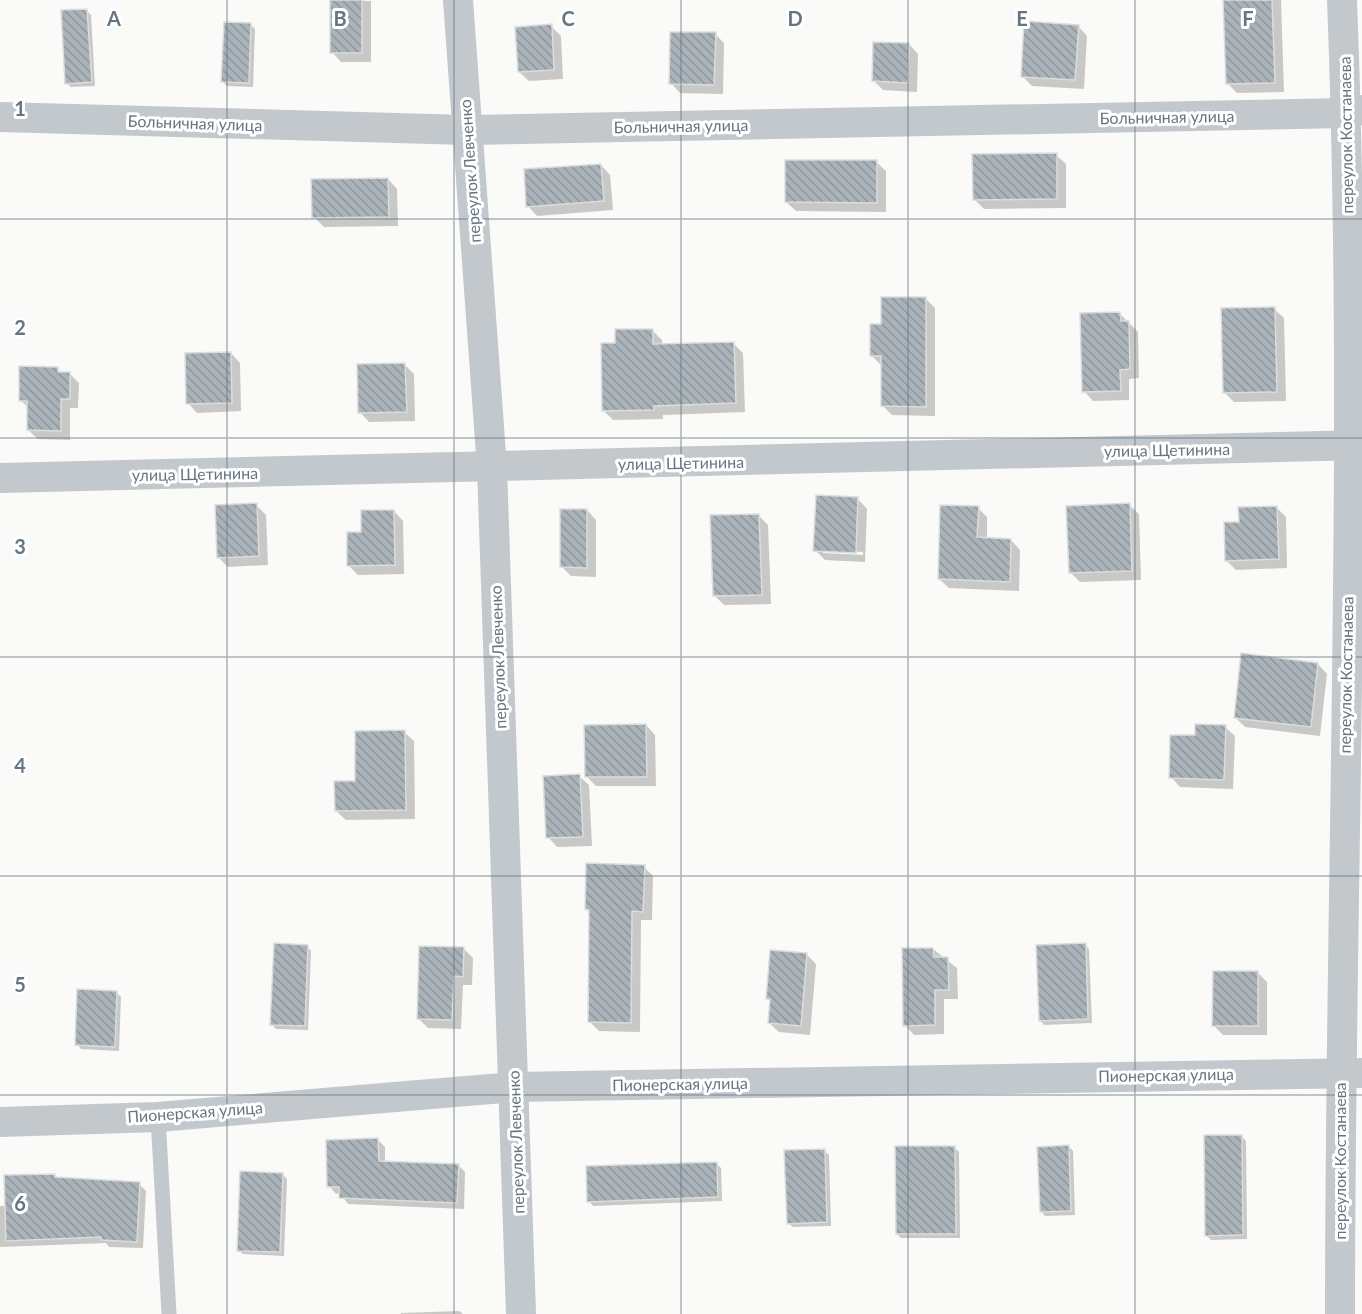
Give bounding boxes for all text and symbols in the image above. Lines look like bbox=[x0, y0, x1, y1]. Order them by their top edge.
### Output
text: A bbox=[106, 6, 121, 30]
text: B bbox=[333, 6, 347, 30]
text: C bbox=[561, 6, 575, 30]
text: D bbox=[787, 6, 803, 30]
text: E bbox=[1016, 6, 1028, 30]
text: F bbox=[1242, 6, 1254, 30]
street label: переулок Костанаева bbox=[1335, 56, 1356, 214]
text: 1 bbox=[14, 96, 26, 120]
street label: переулок Левченко bbox=[455, 99, 484, 243]
street label: Больничная улица bbox=[1099, 106, 1235, 127]
street label: Больничная улица bbox=[127, 111, 263, 134]
street label: Больничная улица bbox=[613, 115, 749, 136]
text: 2 bbox=[14, 315, 26, 339]
street label: улица Щетинина bbox=[1104, 439, 1230, 460]
street label: улица Щетинина bbox=[618, 452, 744, 473]
street label: улица Щетинина bbox=[132, 463, 258, 484]
text: 3 bbox=[14, 534, 26, 558]
street label: переулок Левченко bbox=[486, 585, 509, 729]
street label: переулок Костанаева bbox=[1335, 596, 1356, 754]
text: 4 bbox=[14, 753, 26, 777]
text: 5 bbox=[14, 972, 26, 996]
street label: Пионерская улица bbox=[1098, 1064, 1234, 1085]
street label: переулок Левченко bbox=[504, 1070, 527, 1214]
street label: Пионерская улица bbox=[612, 1073, 748, 1094]
street label: переулок Костанаева bbox=[1330, 1082, 1349, 1240]
street label: Пионерская улица bbox=[127, 1097, 263, 1126]
text: 6 bbox=[14, 1191, 26, 1215]

